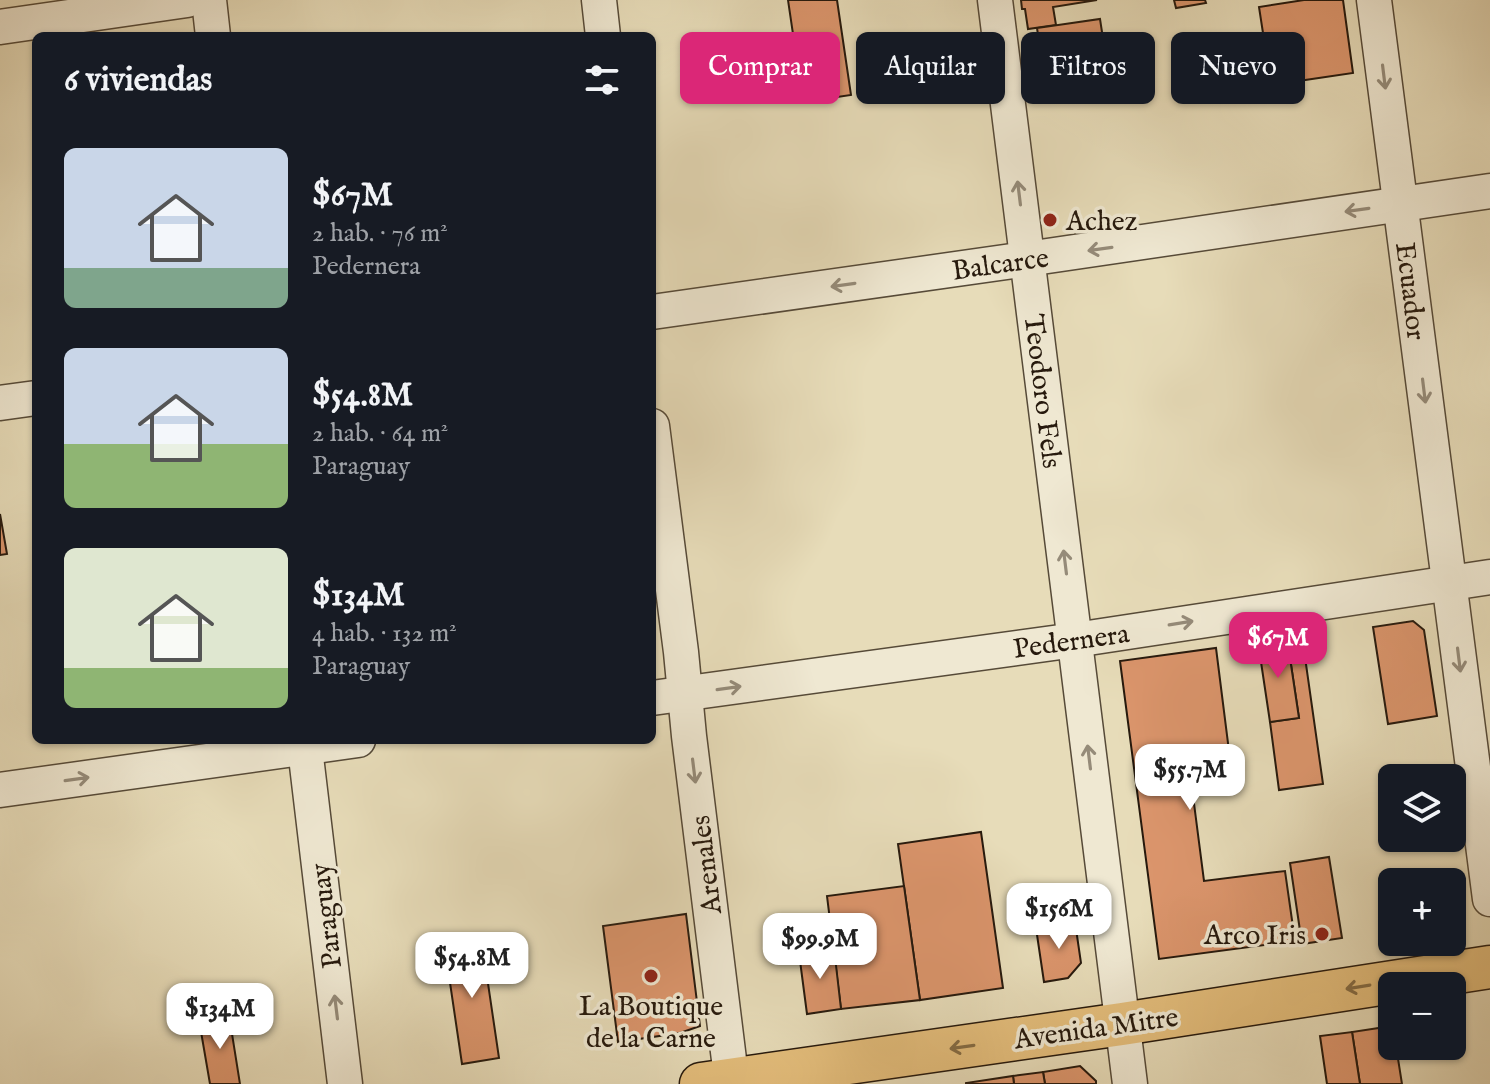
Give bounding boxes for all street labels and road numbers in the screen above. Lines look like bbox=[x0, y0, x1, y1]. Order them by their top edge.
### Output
street label: Ecuador bbox=[1386, 240, 1433, 342]
street label: Balcarce bbox=[950, 241, 1051, 290]
street label: Teodoro Fels bbox=[1015, 312, 1068, 470]
street label: Pedernera bbox=[1011, 617, 1133, 668]
street label: Arenales bbox=[684, 813, 731, 917]
street label: Paraguay bbox=[304, 861, 351, 970]
street label: Avenida Mitre bbox=[1011, 1001, 1181, 1058]

